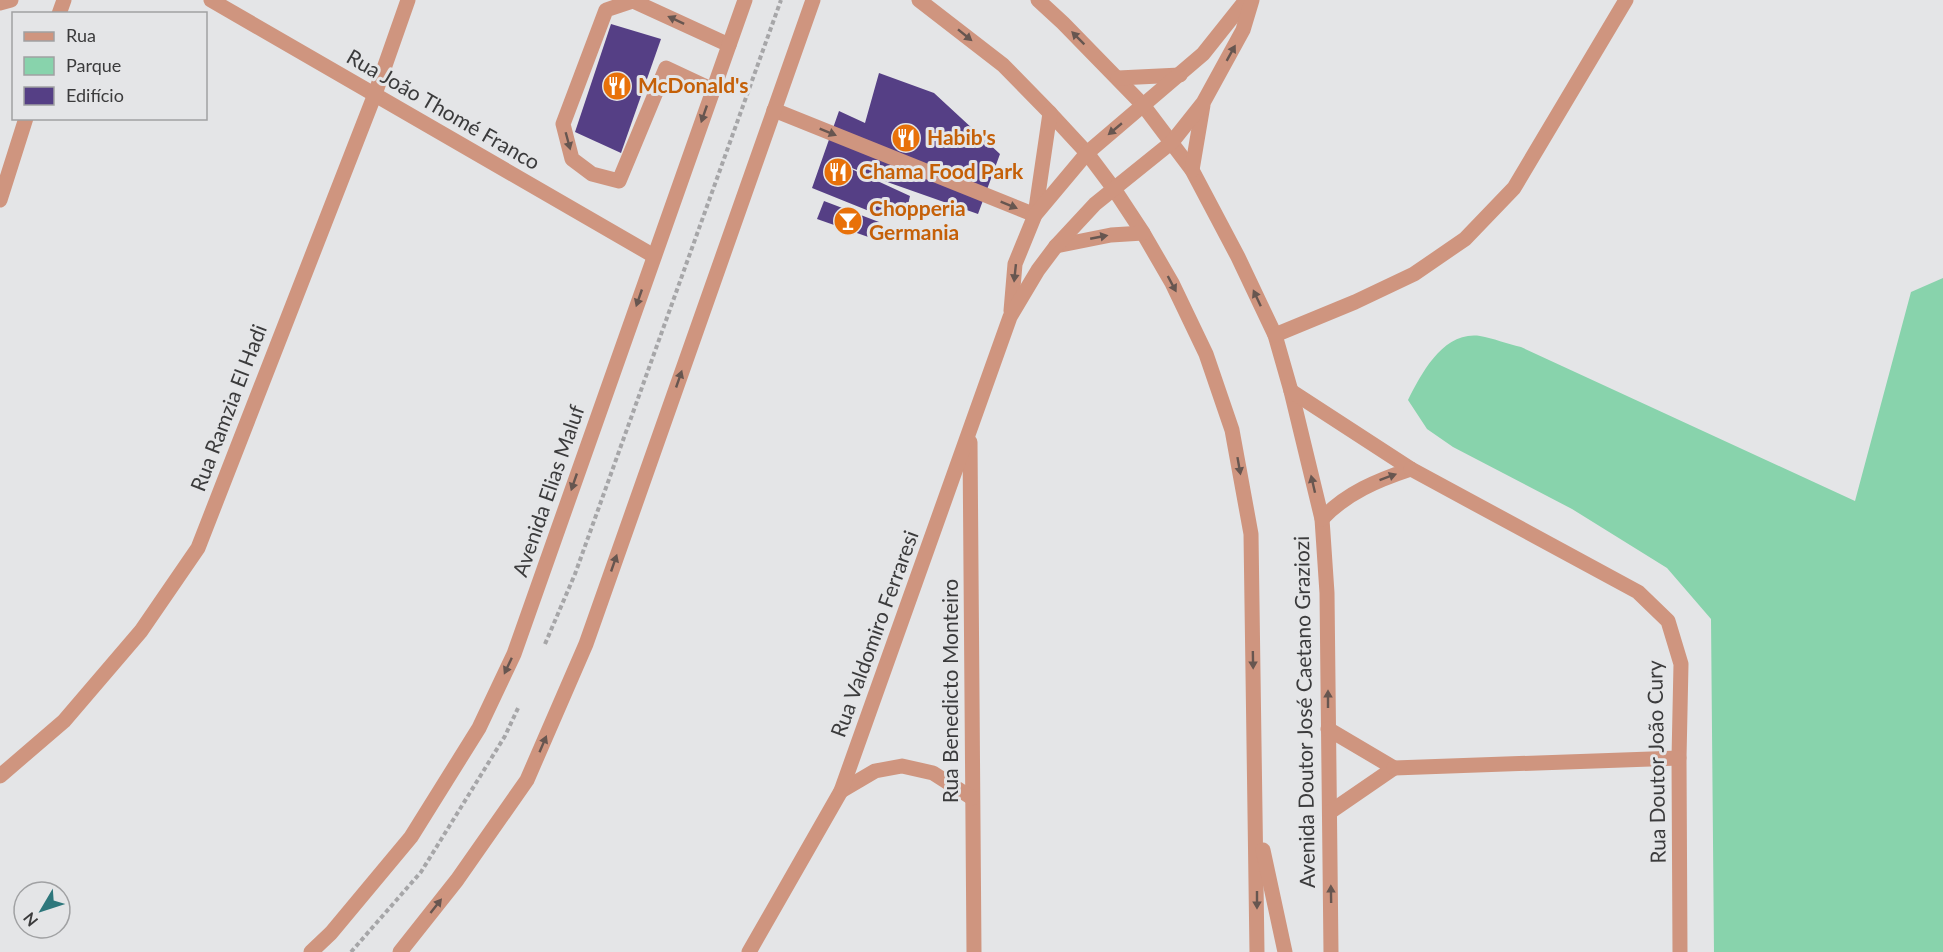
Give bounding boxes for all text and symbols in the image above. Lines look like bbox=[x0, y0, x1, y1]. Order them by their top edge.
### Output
legend bbox=[12, 12, 207, 120]
one-way arrow bbox=[667, 16, 684, 25]
text: Rua bbox=[66, 24, 96, 46]
one-way arrow bbox=[958, 29, 973, 41]
one-way arrow bbox=[1072, 32, 1086, 46]
street label: Rua João Thomé Franco bbox=[343, 43, 545, 174]
one-way arrow bbox=[1226, 44, 1236, 61]
text: Parque bbox=[66, 54, 121, 76]
restaurant icon: McDonald's bbox=[601, 70, 633, 102]
place label: McDonald's bbox=[638, 72, 749, 97]
text: Edifício bbox=[66, 84, 124, 106]
one-way arrow bbox=[699, 106, 709, 124]
restaurant icon: Habib's bbox=[890, 122, 922, 154]
one-way arrow bbox=[1108, 122, 1123, 135]
place label: Habib's bbox=[927, 124, 996, 149]
one-way arrow bbox=[819, 128, 837, 137]
one-way arrow bbox=[563, 132, 573, 151]
restaurant icon: Chama Food Park bbox=[822, 156, 854, 188]
place label: Chama Food Park bbox=[859, 158, 1024, 183]
place label: Chopperia Germania bbox=[869, 195, 966, 244]
one-way arrow bbox=[1000, 201, 1018, 210]
bar icon: Chopperia Germania bbox=[832, 205, 864, 237]
one-way arrow bbox=[1090, 232, 1109, 241]
one-way arrow bbox=[1010, 264, 1019, 283]
one-way arrow bbox=[1167, 276, 1177, 293]
one-way arrow bbox=[634, 289, 644, 307]
one-way arrow bbox=[1253, 289, 1262, 306]
street label: Rua Ramzia El Hadi bbox=[184, 321, 271, 494]
one-way arrow bbox=[675, 370, 685, 388]
street label: Avenida Elias Maluf bbox=[506, 401, 589, 580]
one-way arrow bbox=[1235, 457, 1244, 476]
one-way arrow bbox=[1379, 472, 1397, 481]
one-way arrow bbox=[569, 473, 579, 491]
one-way arrow bbox=[1308, 475, 1318, 493]
street label: Rua Valdomiro Ferraresi bbox=[825, 527, 923, 740]
street label: Avenida Doutor José Caetano Graziozi bbox=[1288, 536, 1319, 888]
one-way arrow bbox=[610, 553, 620, 571]
street label: Rua Benedicto Monteiro bbox=[937, 579, 962, 803]
one-way arrow bbox=[1248, 651, 1258, 670]
one-way arrow bbox=[504, 657, 513, 674]
street label: Rua Doutor João Cury bbox=[1641, 660, 1670, 864]
one-way arrow bbox=[1323, 689, 1333, 708]
one-way arrow bbox=[539, 735, 548, 753]
north arrow bbox=[12, 880, 72, 940]
one-way arrow bbox=[1326, 884, 1336, 903]
one-way arrow bbox=[1252, 890, 1262, 909]
one-way arrow bbox=[430, 898, 443, 914]
text: N bbox=[19, 909, 41, 931]

